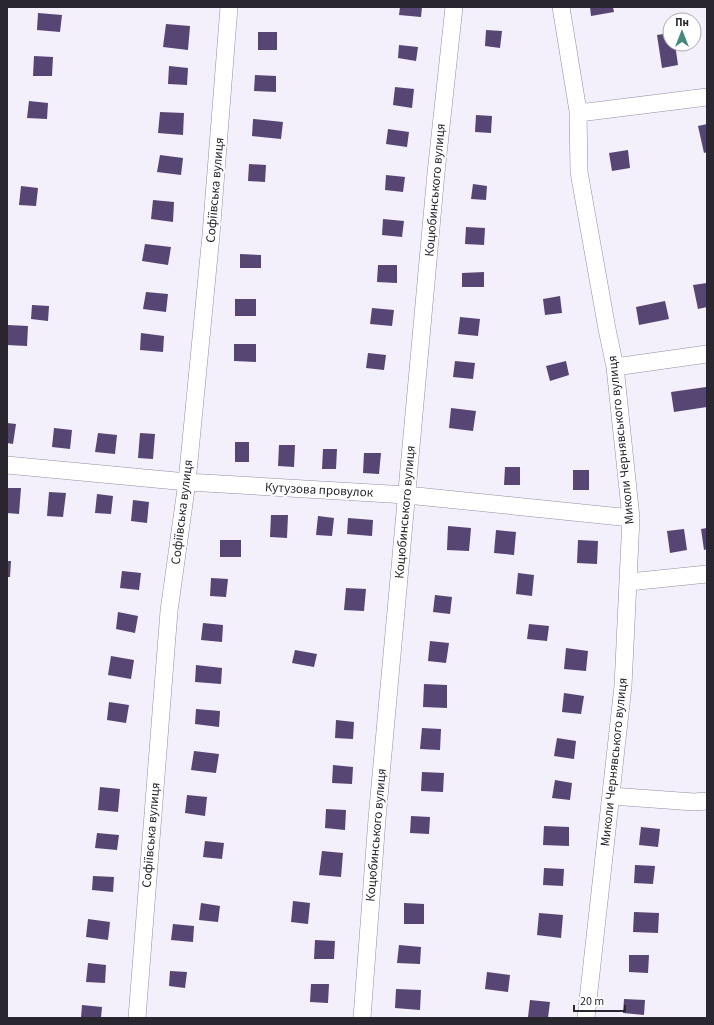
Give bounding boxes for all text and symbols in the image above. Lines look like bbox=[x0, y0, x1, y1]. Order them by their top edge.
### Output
north arrow bbox=[662, 12, 702, 52]
text: Пн bbox=[675, 15, 689, 30]
street label: Коцюбинського вулиця bbox=[420, 123, 450, 257]
street label: Софіївська вулиця bbox=[201, 137, 229, 243]
street label: Миколи Чернявського вулиця bbox=[603, 355, 639, 525]
street label: Коцюбинського вулиця bbox=[390, 445, 420, 579]
street label: Софіївська вулиця bbox=[167, 458, 197, 566]
street label: Кутузова провулок bbox=[264, 478, 374, 502]
street label: Миколи Чернявського вулиця bbox=[596, 677, 632, 847]
street label: Коцюбинського вулиця bbox=[361, 768, 391, 902]
street label: Софіївська вулиця bbox=[137, 782, 165, 888]
scale bar bbox=[574, 987, 625, 1013]
text: 20 m bbox=[580, 993, 604, 1010]

